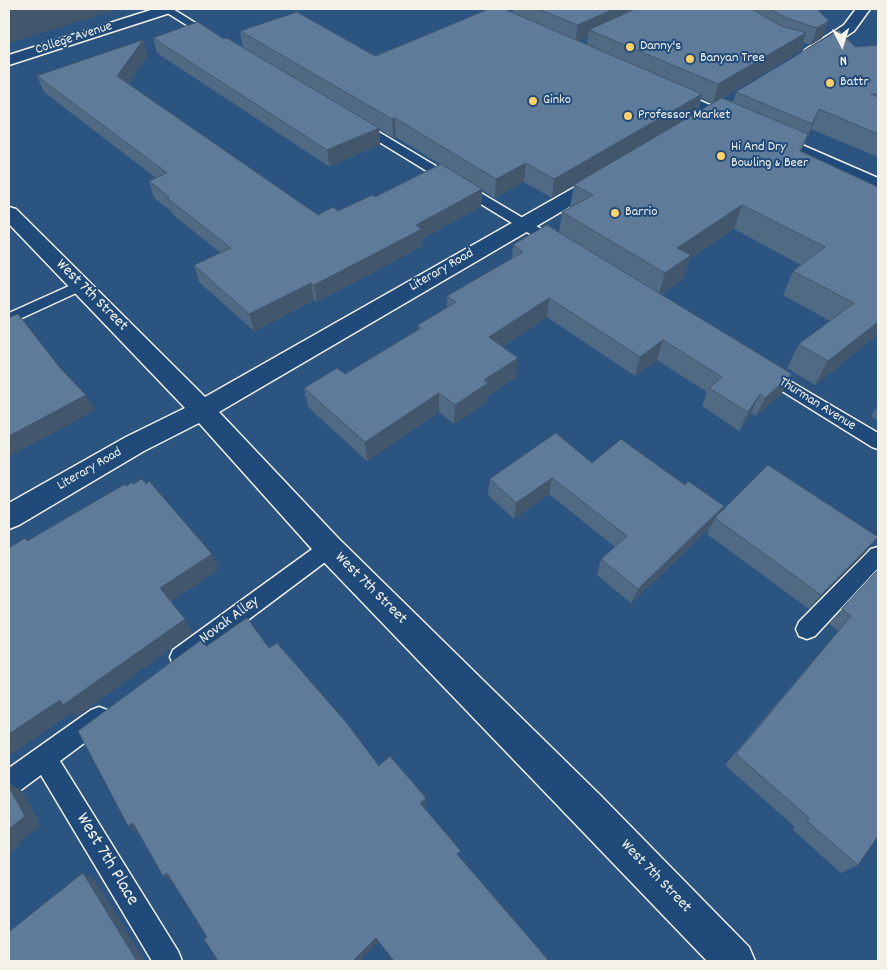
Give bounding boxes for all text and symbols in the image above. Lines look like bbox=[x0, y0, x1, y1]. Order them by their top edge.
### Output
street label: College Avenue bbox=[33, 19, 115, 59]
north arrow bbox=[817, 20, 867, 70]
place label: Danny's bbox=[640, 39, 681, 55]
marker: Danny's bbox=[624, 41, 636, 53]
text: N bbox=[839, 50, 848, 70]
place label: Banyan Tree bbox=[700, 51, 765, 67]
marker: Banyan Tree bbox=[684, 53, 696, 65]
place label: Battr bbox=[840, 75, 869, 91]
marker: Battr bbox=[824, 77, 836, 89]
place label: Ginko bbox=[543, 93, 571, 109]
marker: Ginko bbox=[527, 95, 539, 107]
place label: Professor Market bbox=[638, 108, 730, 124]
marker: Professor Market bbox=[622, 110, 634, 122]
place label: Hi And Dry Bowling & Beer bbox=[731, 140, 808, 172]
marker: Hi And Dry Bowling & Beer bbox=[715, 150, 727, 162]
place label: Barrio bbox=[625, 205, 657, 221]
marker: Barrio bbox=[609, 207, 621, 219]
street label: Literary Road bbox=[407, 246, 477, 296]
street label: West 7th Street bbox=[51, 256, 131, 336]
street label: Thurman Avenue bbox=[775, 375, 859, 435]
street label: Literary Road bbox=[55, 445, 125, 495]
street label: West 7th Street bbox=[330, 549, 410, 629]
street label: Novak Alley bbox=[196, 593, 264, 649]
street label: West 7th Place bbox=[69, 810, 143, 910]
street label: West 7th Street bbox=[615, 836, 695, 918]

